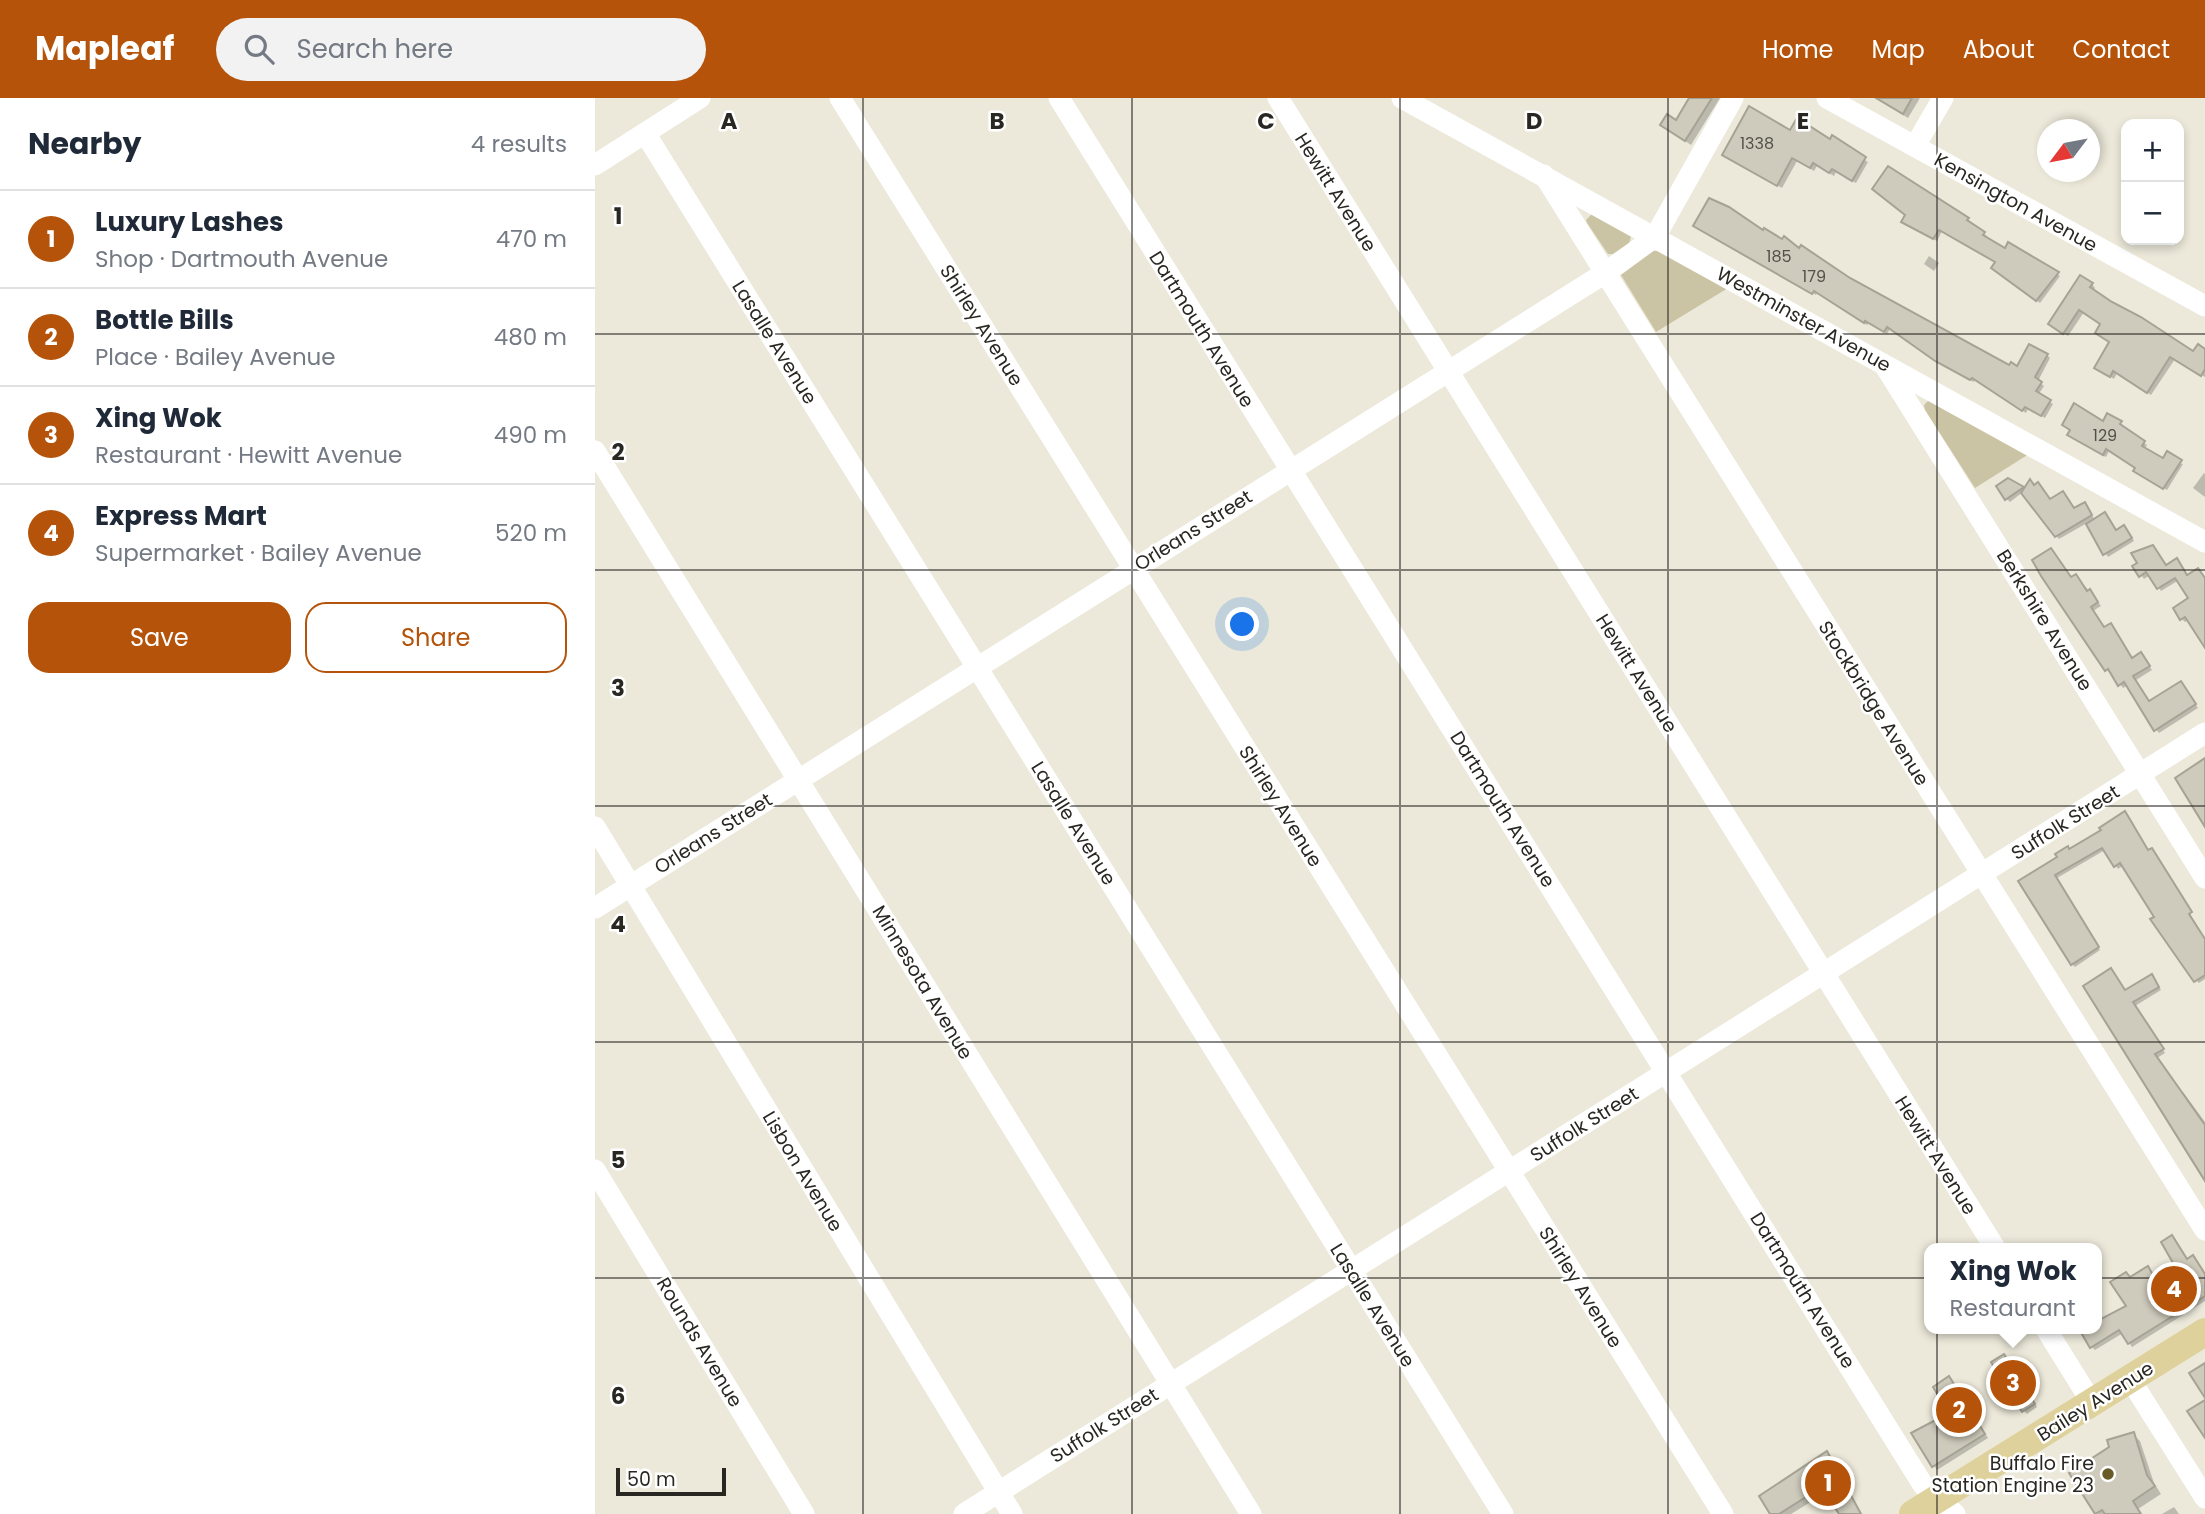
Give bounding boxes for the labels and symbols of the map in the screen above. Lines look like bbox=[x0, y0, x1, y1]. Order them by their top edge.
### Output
text: A bbox=[721, 105, 738, 137]
text: B bbox=[989, 105, 1005, 137]
text: C bbox=[1257, 105, 1275, 137]
text: D bbox=[1526, 105, 1542, 137]
text: E bbox=[1797, 105, 1809, 137]
north arrow bbox=[2037, 119, 2100, 182]
street label: Hewitt Avenue bbox=[1288, 128, 1383, 257]
house number: 1338 bbox=[1740, 132, 1774, 155]
street label: Kensington Avenue bbox=[1929, 146, 2102, 259]
text: 1 bbox=[614, 200, 622, 232]
house number: 185 bbox=[1766, 245, 1792, 268]
street label: Dartmouth Avenue bbox=[1143, 246, 1261, 413]
street label: Shirley Avenue bbox=[933, 259, 1030, 391]
street label: Westminster Avenue bbox=[1712, 260, 1896, 379]
house number: 179 bbox=[1802, 265, 1826, 288]
street label: Lasalle Avenue bbox=[726, 275, 823, 409]
house number: 129 bbox=[2093, 424, 2117, 447]
text: 2 bbox=[611, 436, 625, 468]
street label: Orleans Street bbox=[1129, 483, 1257, 577]
street label: Berkshire Avenue bbox=[1990, 544, 2099, 696]
your location bbox=[1225, 607, 1259, 641]
street label: Hewitt Avenue bbox=[1589, 609, 1684, 738]
street label: Stockbridge Avenue bbox=[1812, 616, 1935, 791]
text: 3 bbox=[611, 672, 625, 704]
street label: Dartmouth Avenue bbox=[1444, 726, 1562, 893]
street label: Shirley Avenue bbox=[1232, 740, 1329, 872]
street label: Lasalle Avenue bbox=[1025, 756, 1122, 890]
street label: Suffolk Street bbox=[2006, 778, 2125, 866]
street label: Orleans Street bbox=[649, 786, 777, 880]
street label: Minnesota Avenue bbox=[866, 900, 979, 1064]
text: 4 bbox=[610, 908, 626, 940]
street label: Suffolk Street bbox=[1525, 1080, 1644, 1168]
street label: Hewitt Avenue bbox=[1888, 1091, 1983, 1220]
street label: Lisbon Avenue bbox=[756, 1106, 849, 1237]
text: 5 bbox=[611, 1144, 625, 1176]
street label: Dartmouth Avenue bbox=[1744, 1207, 1862, 1374]
street label: Shirley Avenue bbox=[1532, 1221, 1629, 1353]
street label: Lasalle Avenue bbox=[1324, 1238, 1421, 1372]
pin: 4 bbox=[2151, 1263, 2197, 1315]
street label: Rounds Avenue bbox=[650, 1272, 749, 1412]
street label: Bailey Avenue bbox=[2032, 1355, 2159, 1448]
pin: 3 bbox=[1990, 1357, 2036, 1409]
text: 6 bbox=[611, 1380, 625, 1412]
street label: Suffolk Street bbox=[1045, 1381, 1164, 1469]
pin: 2 bbox=[1936, 1384, 1982, 1436]
place label: Buffalo Fire Station Engine 23 bbox=[1932, 1450, 2094, 1499]
pin: 1 bbox=[1805, 1457, 1851, 1509]
scale bar bbox=[616, 1465, 726, 1497]
marker: Buffalo Fire Station Engine 23 bbox=[2100, 1466, 2116, 1482]

